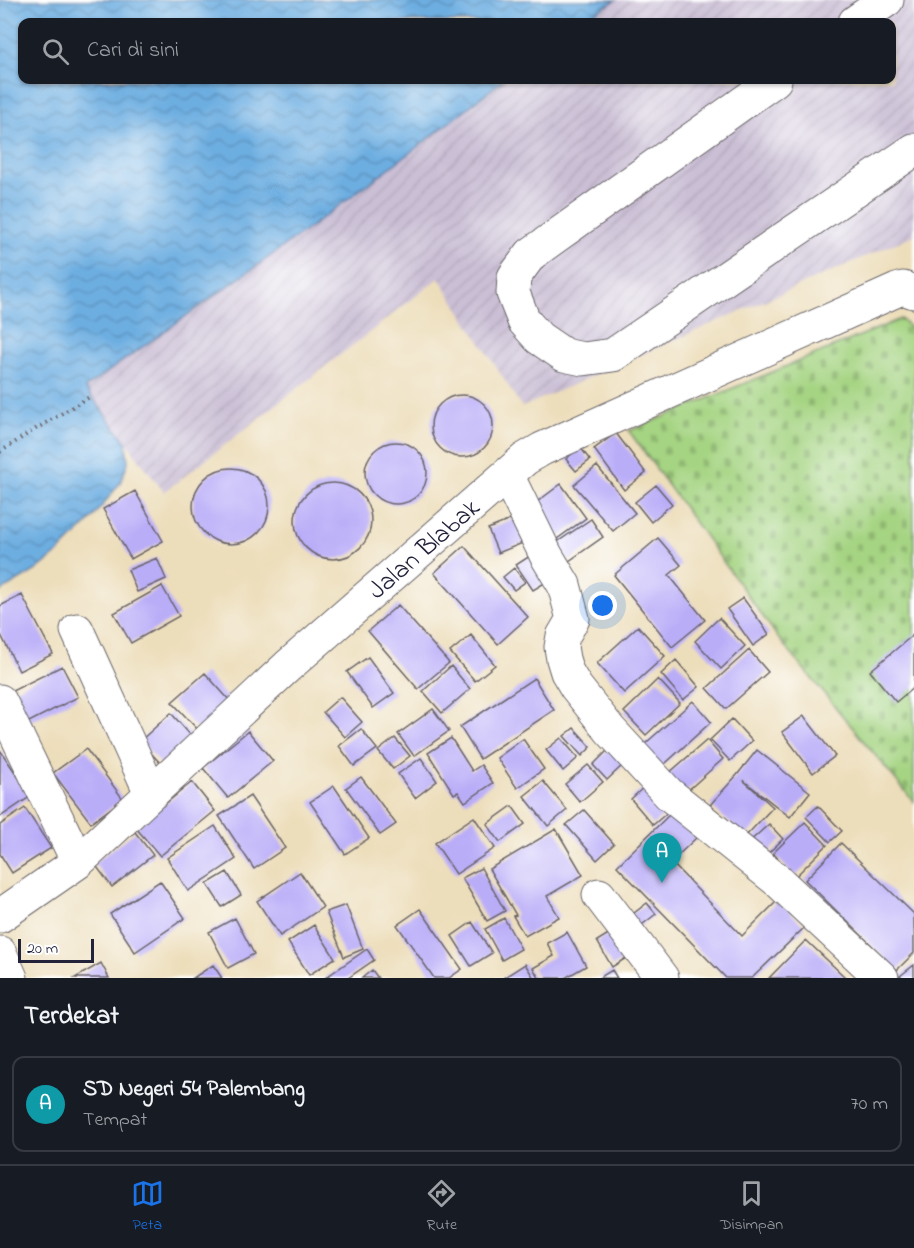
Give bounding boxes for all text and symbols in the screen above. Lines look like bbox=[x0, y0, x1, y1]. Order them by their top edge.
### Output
search box bbox=[18, 18, 896, 84]
icon: search bbox=[39, 35, 72, 68]
text: Cari di sini bbox=[87, 35, 179, 67]
street label: Jalan Blabak bbox=[360, 490, 490, 610]
your location bbox=[588, 591, 617, 620]
pin: A bbox=[642, 834, 682, 883]
scale bar bbox=[18, 936, 94, 964]
text: 20 m bbox=[27, 937, 58, 961]
text: Terdekat bbox=[24, 998, 119, 1036]
text: SD Negeri 54 Palembang bbox=[83, 1074, 305, 1106]
text: A bbox=[39, 1090, 52, 1119]
text: 70 m bbox=[851, 1090, 888, 1119]
text: Tempat bbox=[83, 1106, 147, 1135]
tab: Peta bbox=[131, 1177, 164, 1237]
tab: Rute bbox=[425, 1177, 458, 1237]
tab: Disimpan bbox=[720, 1177, 783, 1237]

